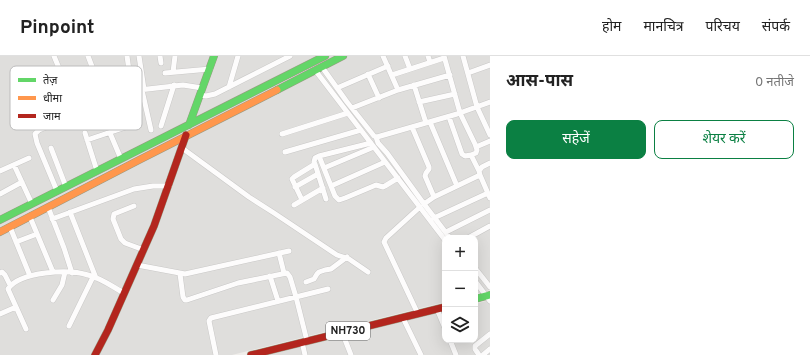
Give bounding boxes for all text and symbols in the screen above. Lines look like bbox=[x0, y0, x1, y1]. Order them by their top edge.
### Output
text: Pinpoint bbox=[20, 16, 95, 40]
text: होम bbox=[602, 19, 621, 36]
text: मानचित्र bbox=[643, 19, 684, 36]
text: परिचय bbox=[706, 19, 740, 36]
text: संपर्क bbox=[762, 19, 790, 36]
legend bbox=[10, 66, 142, 130]
text: आस-पास bbox=[506, 71, 573, 93]
text: तेज़ bbox=[43, 74, 58, 88]
text: 0 नतीजे bbox=[755, 75, 794, 91]
text: धीमा bbox=[43, 92, 62, 106]
text: जाम bbox=[43, 110, 61, 124]
button: सहेजें bbox=[506, 120, 646, 159]
button: शेयर करें bbox=[654, 120, 794, 159]
map controls bbox=[442, 235, 478, 343]
button: + bbox=[442, 235, 478, 271]
button: − bbox=[442, 271, 478, 307]
button: layers bbox=[442, 307, 478, 343]
road number: NH730 bbox=[326, 322, 370, 340]

